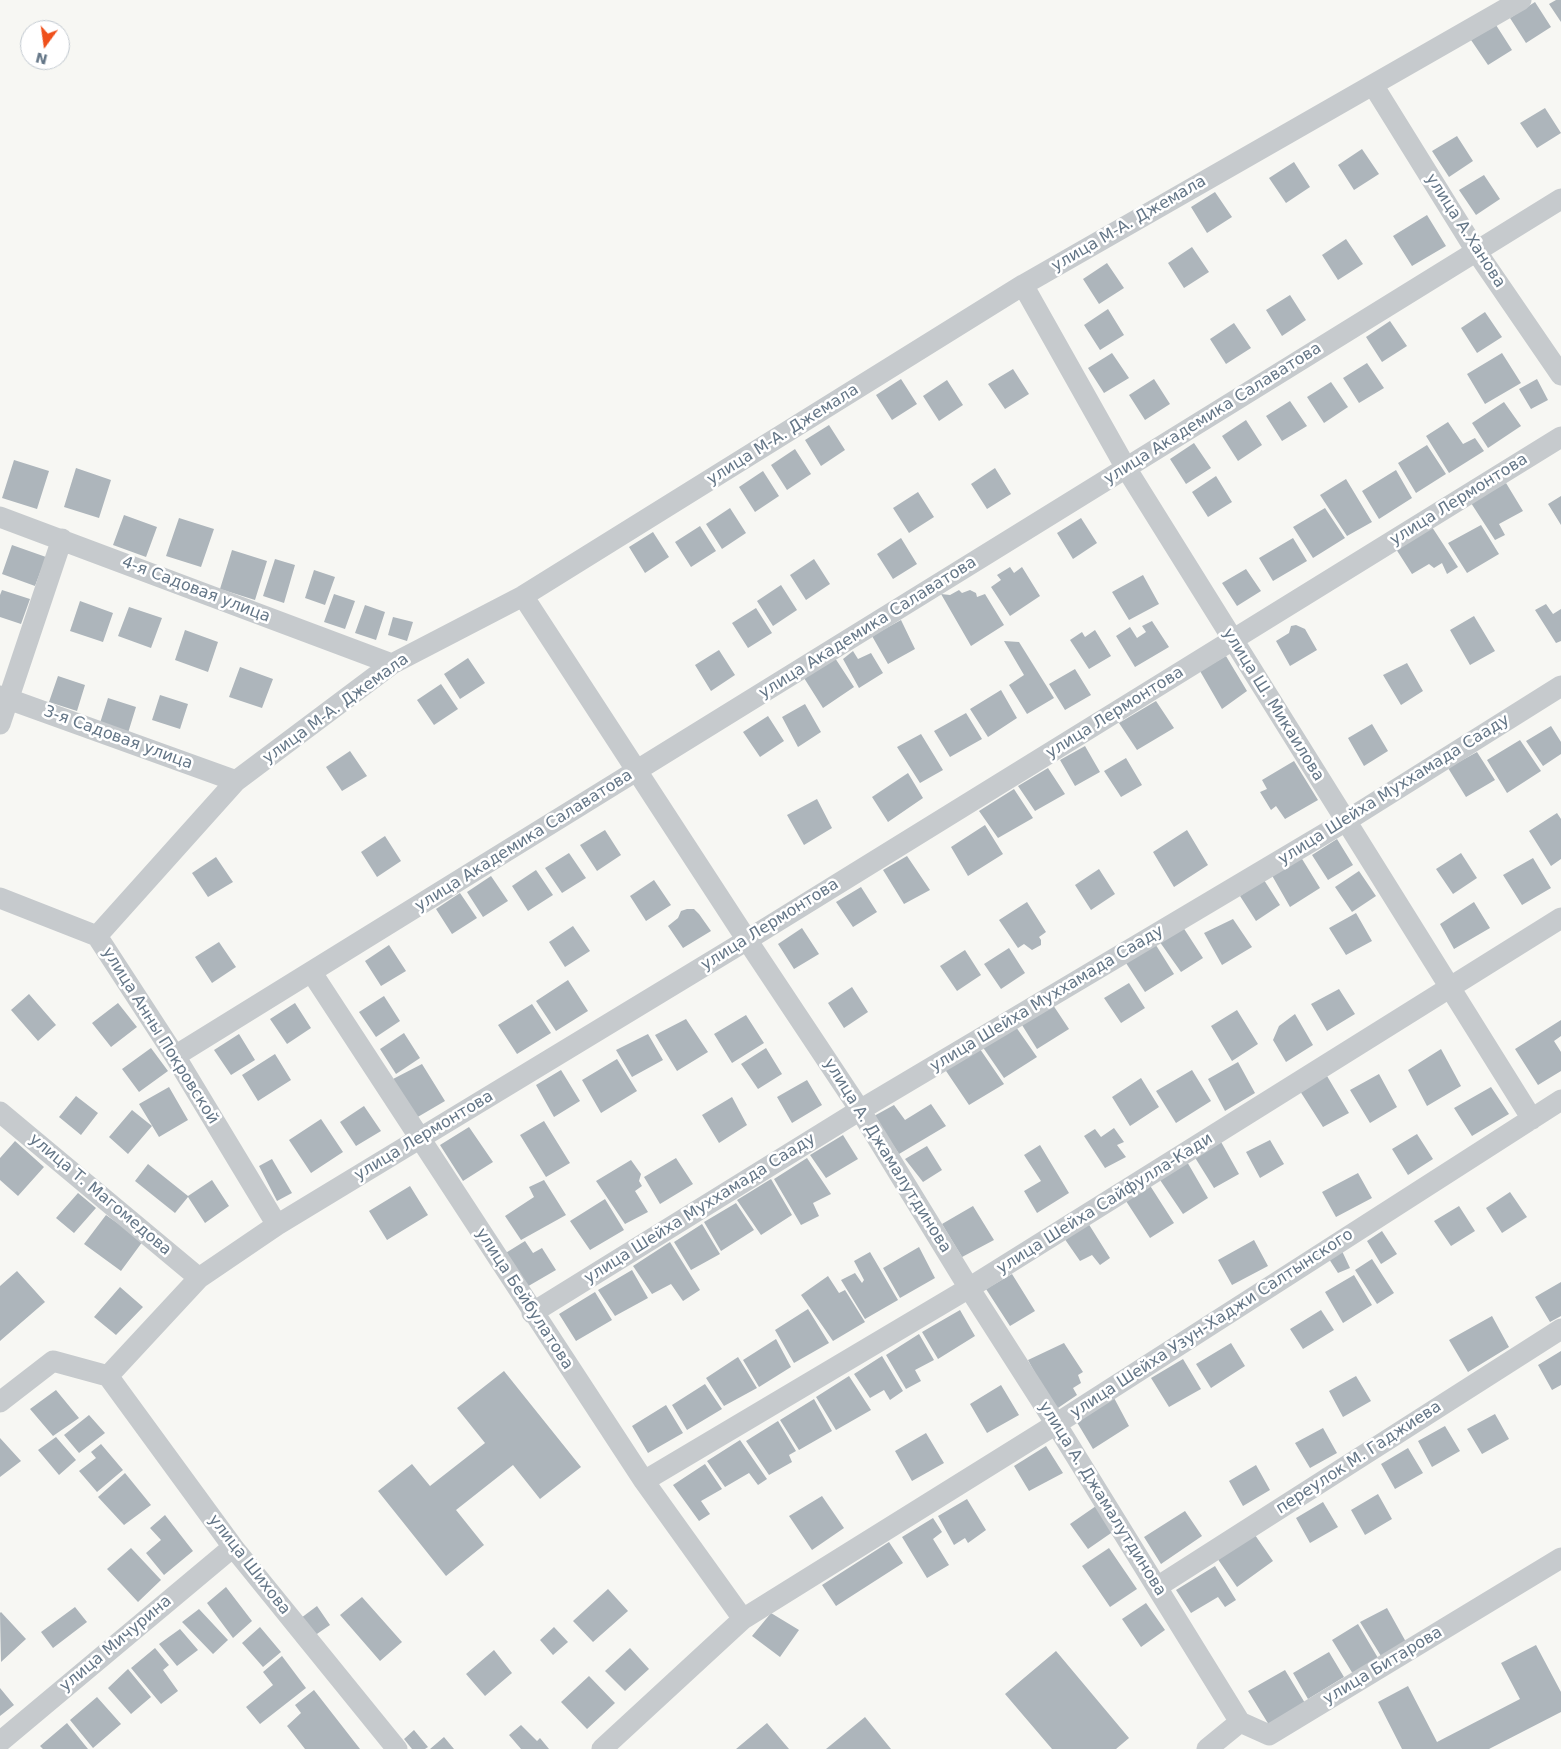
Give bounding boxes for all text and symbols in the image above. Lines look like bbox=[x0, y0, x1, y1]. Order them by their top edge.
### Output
north arrow bbox=[20, 20, 70, 70]
text: N bbox=[34, 49, 49, 68]
street label: улица А.Ханова bbox=[1421, 170, 1509, 292]
street label: улица М-А. Джемала bbox=[1048, 172, 1210, 276]
street label: улица Академика Салаватова bbox=[1101, 339, 1325, 489]
street label: улица М-А. Джемала bbox=[704, 380, 862, 490]
street label: улица Лермонтова bbox=[1387, 450, 1531, 550]
street label: 4-я Садовая улица bbox=[119, 553, 273, 627]
street label: улица Академика Салаватова bbox=[756, 553, 980, 703]
street label: улица Ш. Микаилова bbox=[1218, 625, 1328, 785]
street label: улица М-А. Джемала bbox=[259, 650, 413, 768]
street label: улица Лермонтова bbox=[1043, 663, 1187, 763]
street label: 3-я Садовая улица bbox=[41, 702, 195, 774]
street label: улица Шейха Муххамада Сааду bbox=[1275, 711, 1513, 869]
street label: улица Академика Салаватова bbox=[412, 766, 636, 916]
street label: улица Лермонтова bbox=[698, 875, 842, 975]
street label: улица Шейха Муххамада Сааду bbox=[927, 922, 1167, 1076]
street label: улица Анны Покровской bbox=[98, 944, 222, 1128]
street label: улица А. Джамалутдинова bbox=[819, 1055, 955, 1257]
street label: улица Лермонтова bbox=[351, 1087, 497, 1185]
street label: улица Шейха Сайфулла-Кади bbox=[994, 1129, 1216, 1279]
street label: улица Т. Магомедова bbox=[25, 1130, 175, 1260]
street label: улица Шейха Муххамада Сааду bbox=[581, 1130, 819, 1288]
street label: улица Бейбулатова bbox=[471, 1225, 577, 1373]
street label: улица Шейха Узун-Хаджи Салтынского bbox=[1067, 1225, 1357, 1423]
street label: переулок М. Гаджиева bbox=[1273, 1397, 1445, 1519]
street label: улица А. Джамалутдинова bbox=[1034, 1398, 1170, 1600]
street label: улица Шихова bbox=[204, 1511, 294, 1619]
street label: улица Мичурина bbox=[56, 1592, 176, 1696]
street label: улица Битарова bbox=[1320, 1623, 1446, 1709]

